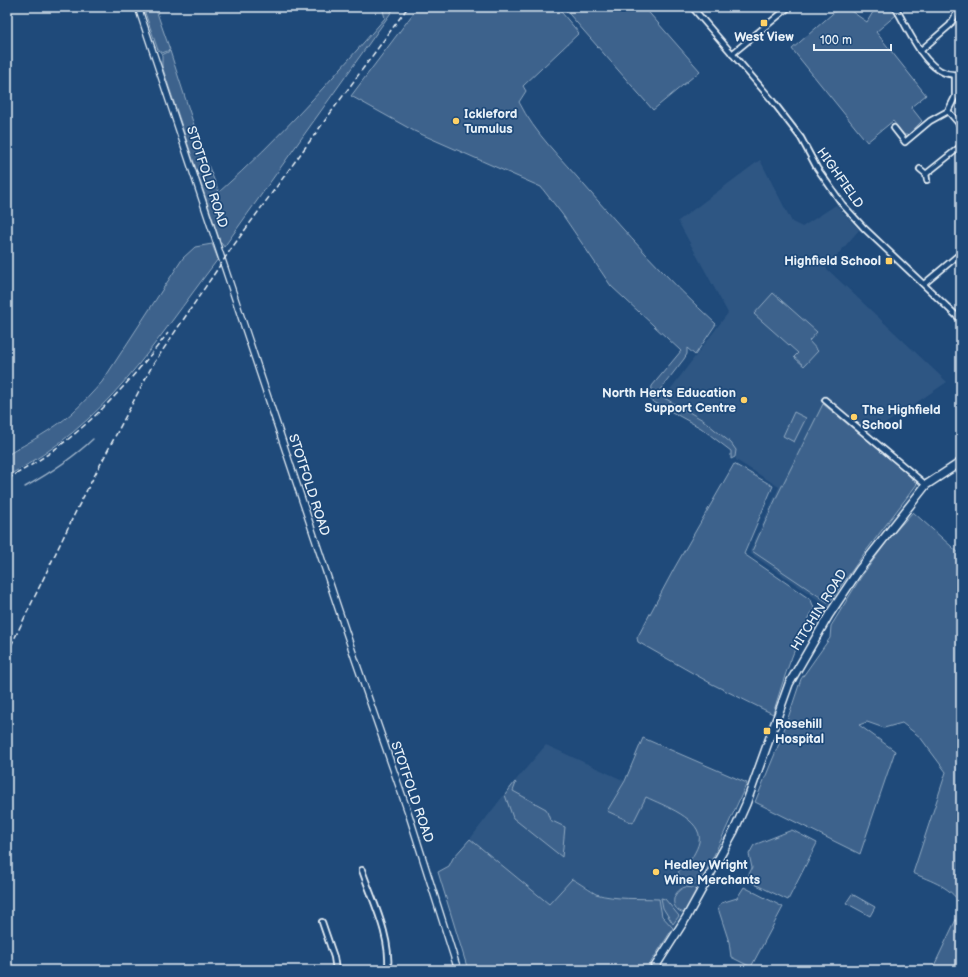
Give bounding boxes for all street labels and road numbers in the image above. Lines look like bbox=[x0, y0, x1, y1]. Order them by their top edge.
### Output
street label: STOTFOLD ROAD bbox=[183, 124, 231, 230]
street label: HIGHFIELD bbox=[813, 145, 867, 211]
street label: STOTFOLD ROAD bbox=[285, 432, 333, 538]
street label: HITCHIN ROAD bbox=[788, 566, 850, 654]
street label: STOTFOLD ROAD bbox=[387, 739, 437, 845]

